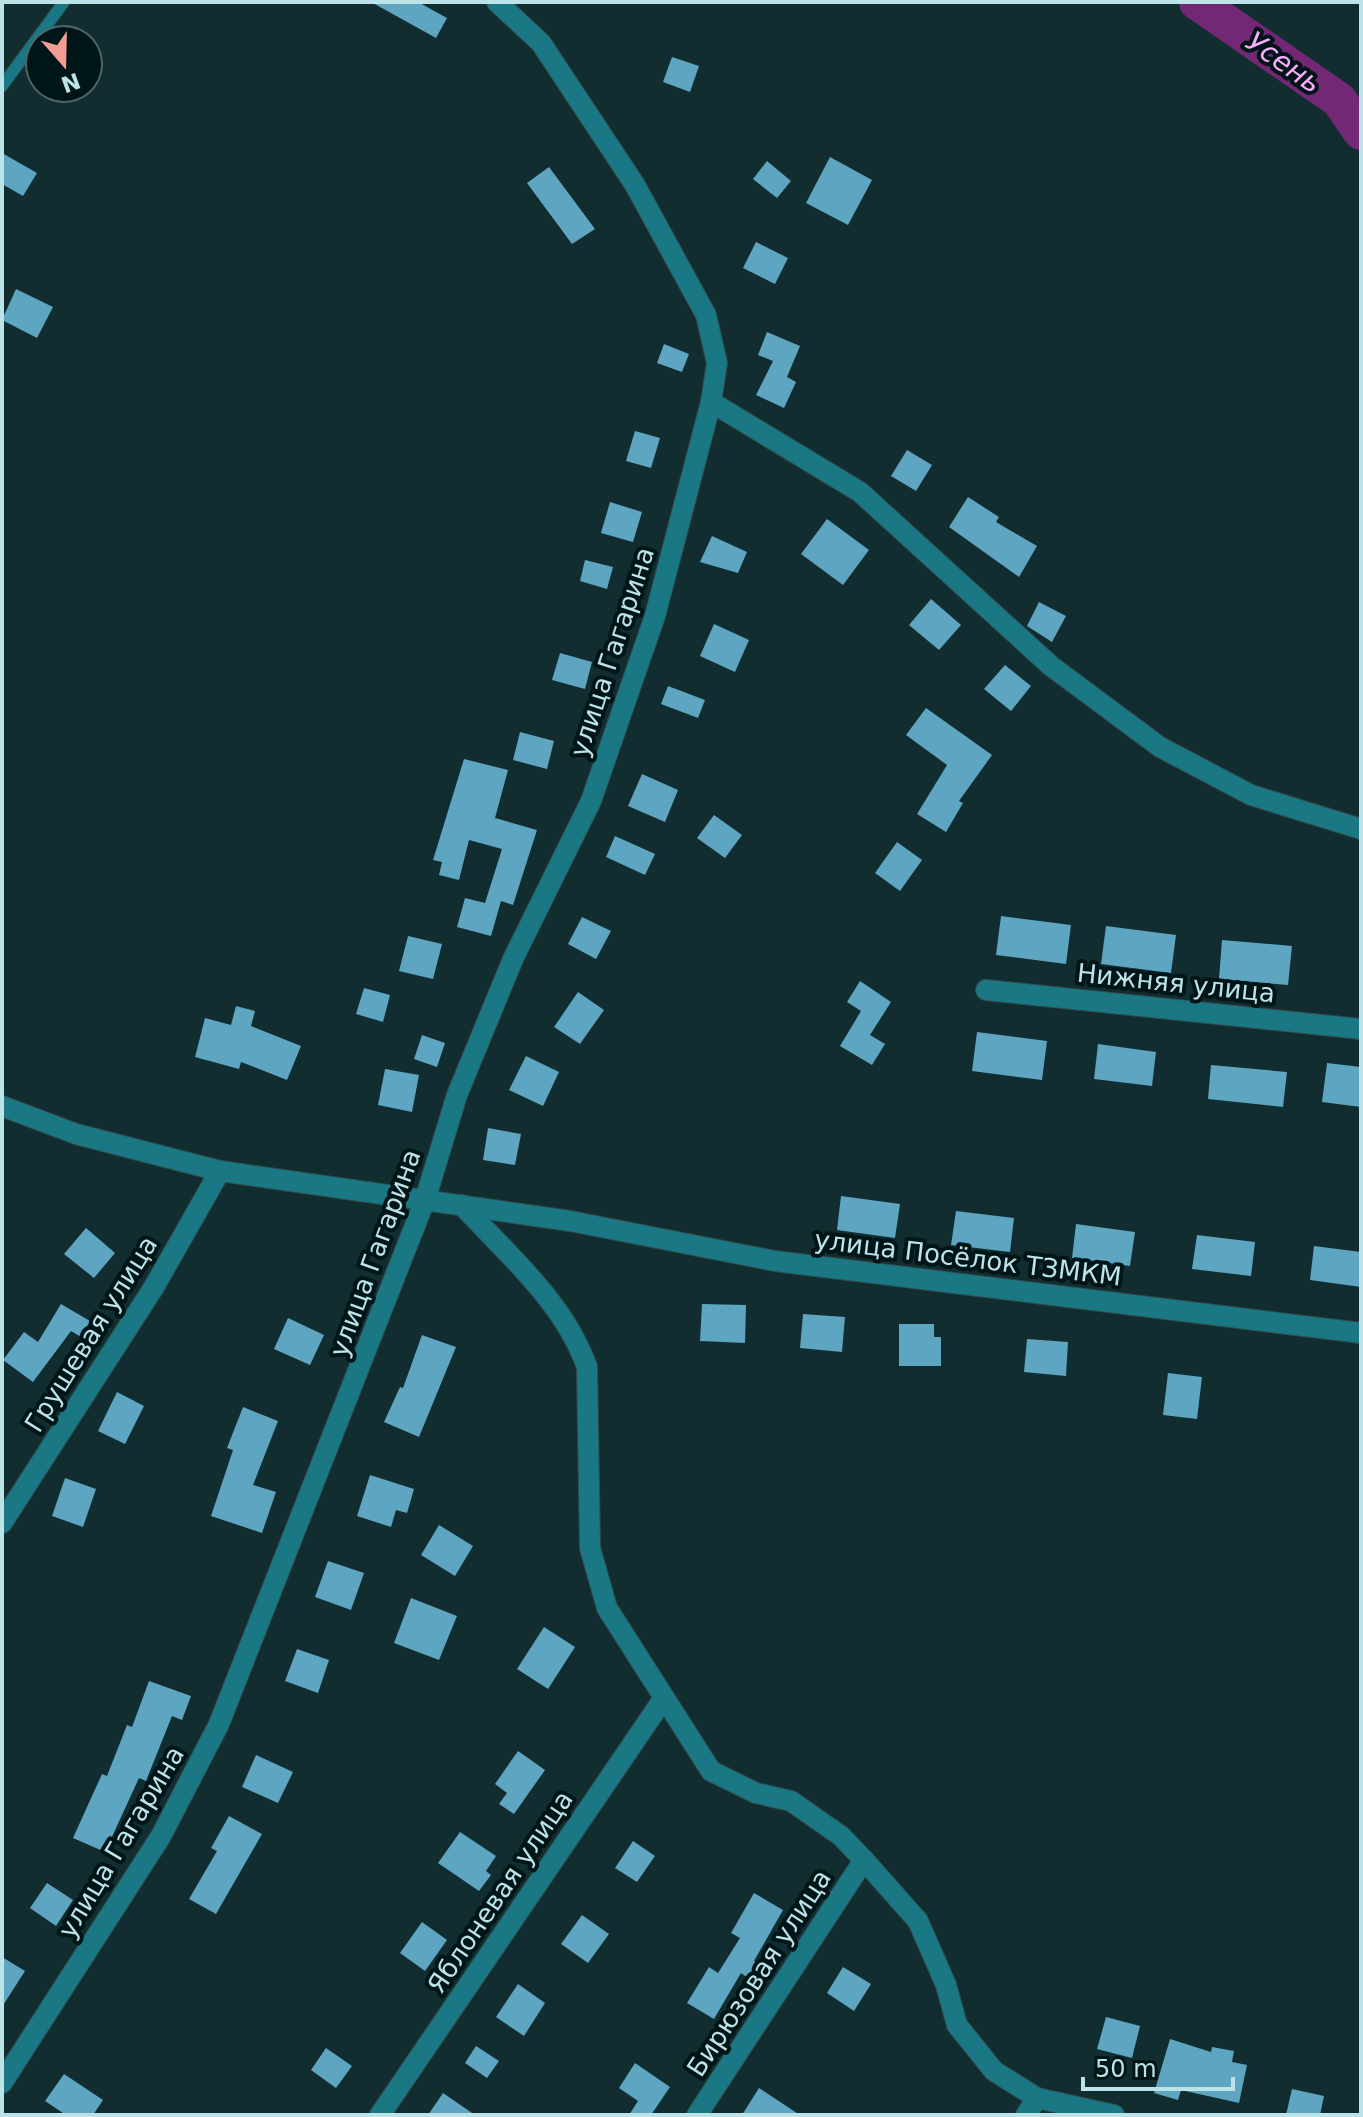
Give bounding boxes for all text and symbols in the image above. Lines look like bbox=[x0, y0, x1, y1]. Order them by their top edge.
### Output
north arrow bbox=[24, 24, 104, 104]
water label: Усень bbox=[1240, 25, 1328, 100]
text: N bbox=[58, 67, 84, 97]
street label: улица Гагарина bbox=[564, 543, 660, 761]
street label: Нижняя улица bbox=[1076, 958, 1276, 1008]
street label: улица Гагарина bbox=[324, 1145, 426, 1361]
street label: улица Посёлок ТЗМКМ bbox=[813, 1224, 1123, 1292]
street label: Грушевая улица bbox=[19, 1231, 163, 1437]
street label: улица Гагарина bbox=[52, 1741, 190, 1943]
street label: Яблоневая улица bbox=[421, 1785, 579, 1999]
street label: Бирюзовая улица bbox=[681, 1864, 837, 2082]
scale bar bbox=[1083, 2041, 1233, 2091]
text: 50 m bbox=[1095, 2055, 1157, 2083]

